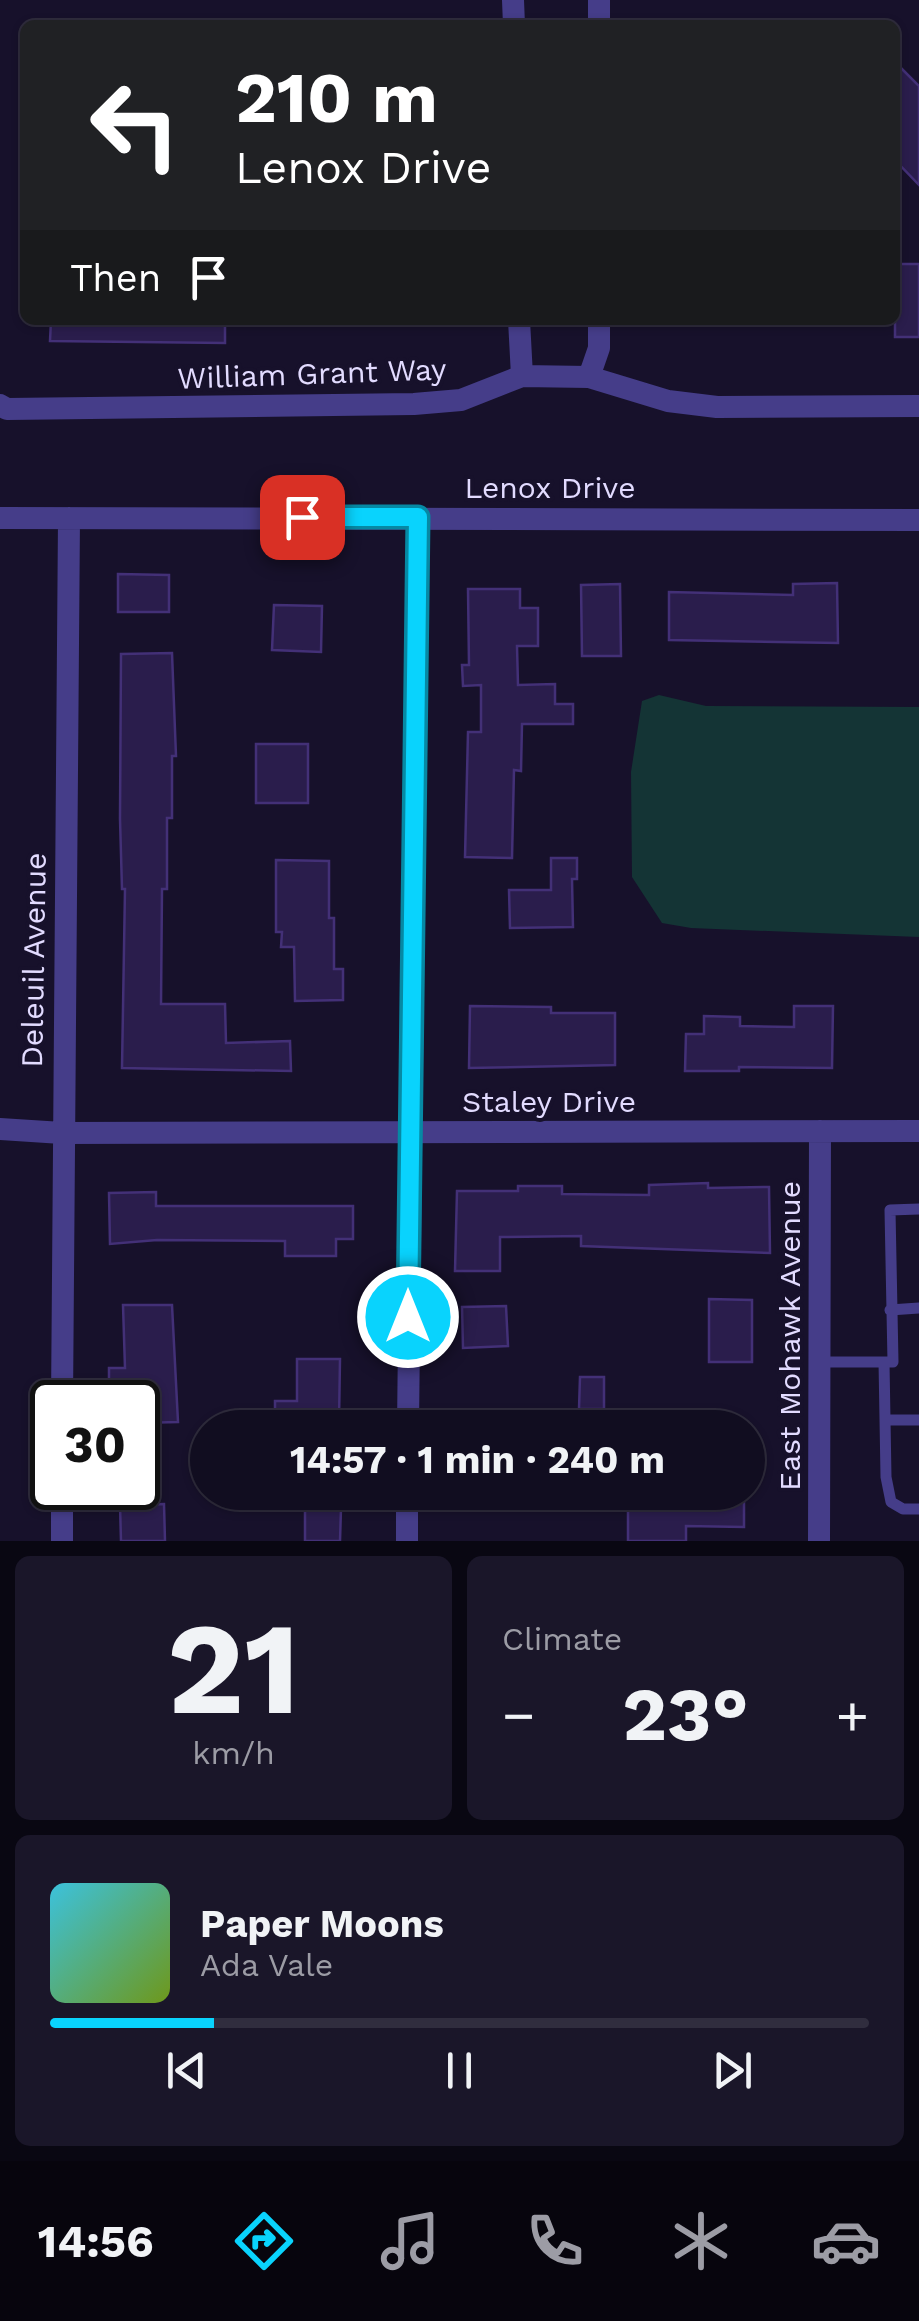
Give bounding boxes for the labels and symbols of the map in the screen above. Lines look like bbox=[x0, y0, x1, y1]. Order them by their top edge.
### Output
street label: William Grant Way bbox=[177, 351, 448, 396]
street label: Lenox Drive bbox=[465, 470, 635, 505]
pin bbox=[260, 475, 345, 560]
street label: Deleuil Avenue bbox=[14, 852, 53, 1068]
street label: Staley Drive bbox=[462, 1084, 636, 1119]
street label: East Mohawk Avenue bbox=[772, 1181, 807, 1491]
position arrow bbox=[356, 1265, 460, 1369]
speed limit sign: 30 bbox=[30, 1380, 160, 1510]

